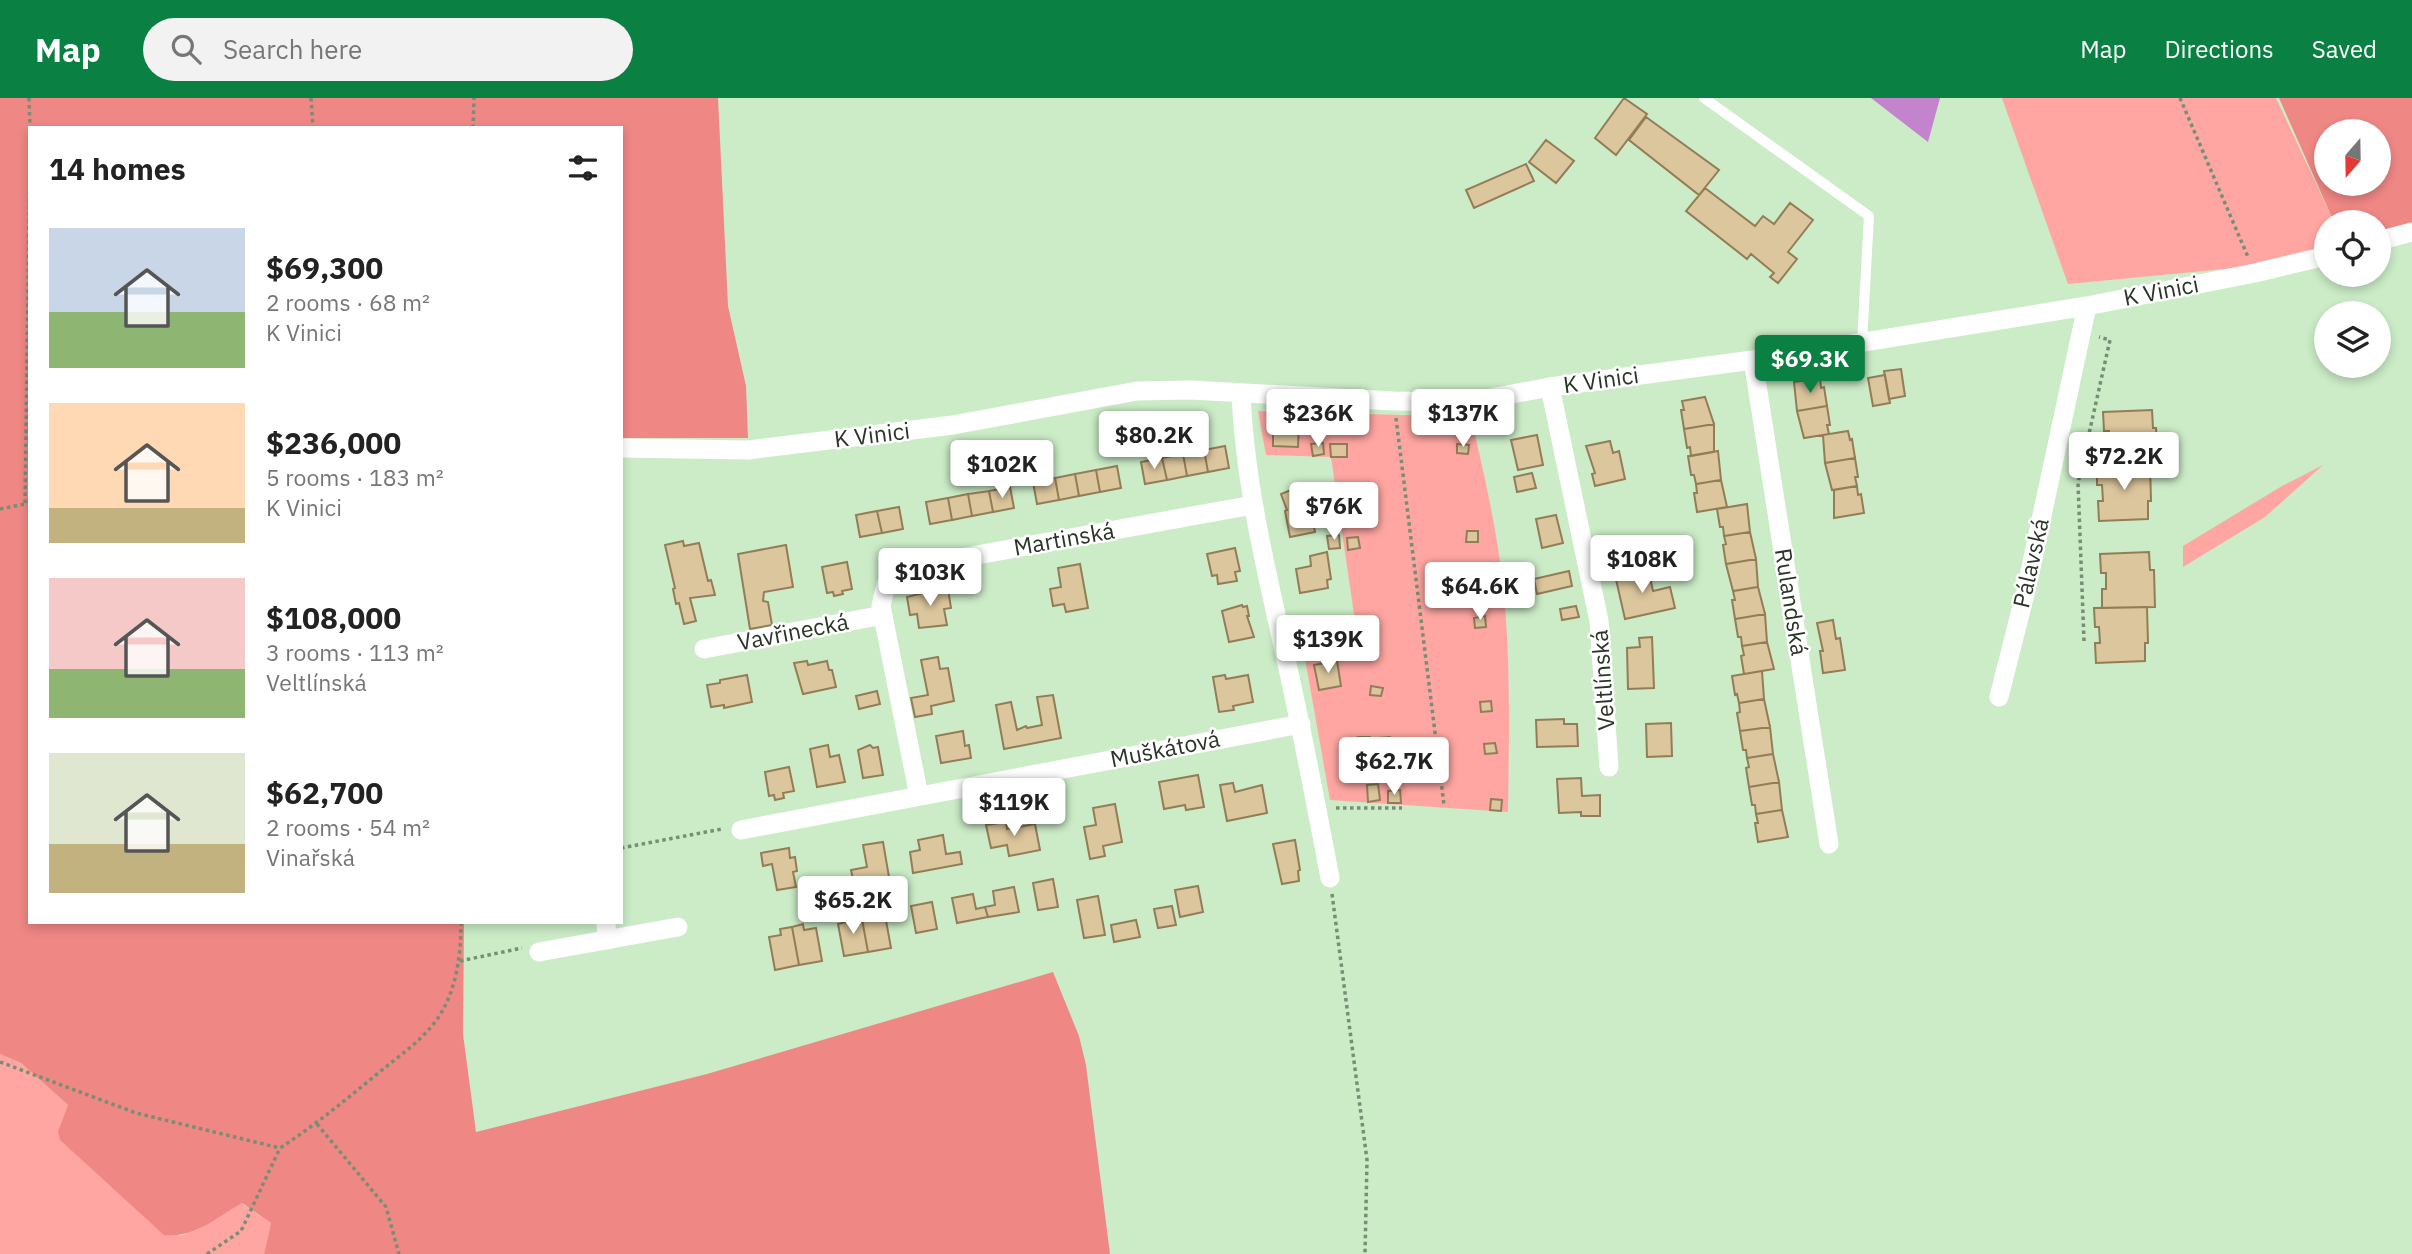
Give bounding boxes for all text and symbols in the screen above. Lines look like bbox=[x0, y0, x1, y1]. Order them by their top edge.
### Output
search box bbox=[143, 18, 633, 81]
text: Map bbox=[35, 28, 101, 71]
icon: search bbox=[167, 30, 205, 68]
text: Search here bbox=[223, 32, 362, 66]
text: Map bbox=[2080, 33, 2126, 65]
text: Directions bbox=[2164, 33, 2274, 65]
text: Saved bbox=[2312, 33, 2377, 65]
north arrow bbox=[2314, 119, 2390, 196]
map controls bbox=[2314, 119, 2391, 378]
text: 14 homes bbox=[49, 149, 186, 188]
icon: filters bbox=[564, 149, 602, 187]
button: locate bbox=[2314, 210, 2391, 287]
text: $69,300 bbox=[266, 248, 383, 287]
icon: home bbox=[105, 256, 189, 340]
street label: K Vinici bbox=[2121, 268, 2201, 312]
text: 2 rooms · 68 m² bbox=[266, 287, 430, 317]
button: layers bbox=[2314, 301, 2391, 378]
text: K Vinici bbox=[266, 317, 342, 347]
pin: $69.3K bbox=[1753, 336, 1867, 395]
text: $69.3K bbox=[1771, 343, 1849, 373]
street label: K Vinici bbox=[1561, 359, 1641, 399]
pin: $236K bbox=[1269, 390, 1367, 449]
pin: $137K bbox=[1414, 390, 1512, 449]
text: $236K bbox=[1282, 397, 1354, 427]
text: $137K bbox=[1427, 397, 1499, 427]
pin: $80.2K bbox=[1097, 412, 1211, 471]
street label: K Vinici bbox=[832, 414, 911, 454]
text: $80.2K bbox=[1115, 419, 1193, 449]
text: $236,000 bbox=[266, 423, 401, 462]
icon: home bbox=[105, 431, 189, 515]
pin: $72.2K bbox=[2067, 432, 2181, 492]
pin: $102K bbox=[953, 440, 1051, 500]
text: $72.2K bbox=[2085, 440, 2163, 470]
text: $102K bbox=[966, 448, 1038, 478]
text: 5 rooms · 183 m² bbox=[266, 462, 444, 492]
pin: $76K bbox=[1293, 482, 1375, 542]
text: $76K bbox=[1305, 490, 1363, 520]
text: K Vinici bbox=[266, 492, 342, 522]
street label: Martinská bbox=[1011, 514, 1117, 562]
street label: Pálavská bbox=[2005, 515, 2055, 611]
pin: $108K bbox=[1593, 536, 1691, 595]
text: $108K bbox=[1606, 543, 1678, 573]
street label: Rulandská bbox=[1769, 546, 1815, 658]
pin: $103K bbox=[881, 548, 979, 608]
text: $103K bbox=[894, 556, 966, 586]
pin: $64.6K bbox=[1423, 562, 1537, 622]
text: $64.6K bbox=[1441, 570, 1519, 600]
text: $108,000 bbox=[266, 598, 401, 637]
icon: home bbox=[105, 606, 189, 690]
street label: Vavřinecká bbox=[735, 606, 851, 656]
pin: $139K bbox=[1279, 616, 1377, 675]
text: $139K bbox=[1292, 623, 1364, 653]
street label: Veltlínská bbox=[1584, 629, 1620, 731]
text: 3 rooms · 113 m² bbox=[266, 637, 444, 667]
text: Veltlínská bbox=[266, 667, 367, 697]
street label: Muškátová bbox=[1107, 723, 1222, 773]
pin: $62.7K bbox=[1337, 738, 1451, 797]
text: $62.7K bbox=[1355, 745, 1433, 775]
text: $62,700 bbox=[266, 773, 383, 812]
pin: $119K bbox=[965, 778, 1063, 838]
icon: home bbox=[105, 781, 189, 865]
text: $119K bbox=[978, 786, 1050, 816]
text: 2 rooms · 54 m² bbox=[266, 812, 430, 842]
text: Vinařská bbox=[266, 842, 355, 872]
pin: $65.2K bbox=[796, 876, 910, 936]
text: $65.2K bbox=[814, 884, 892, 914]

